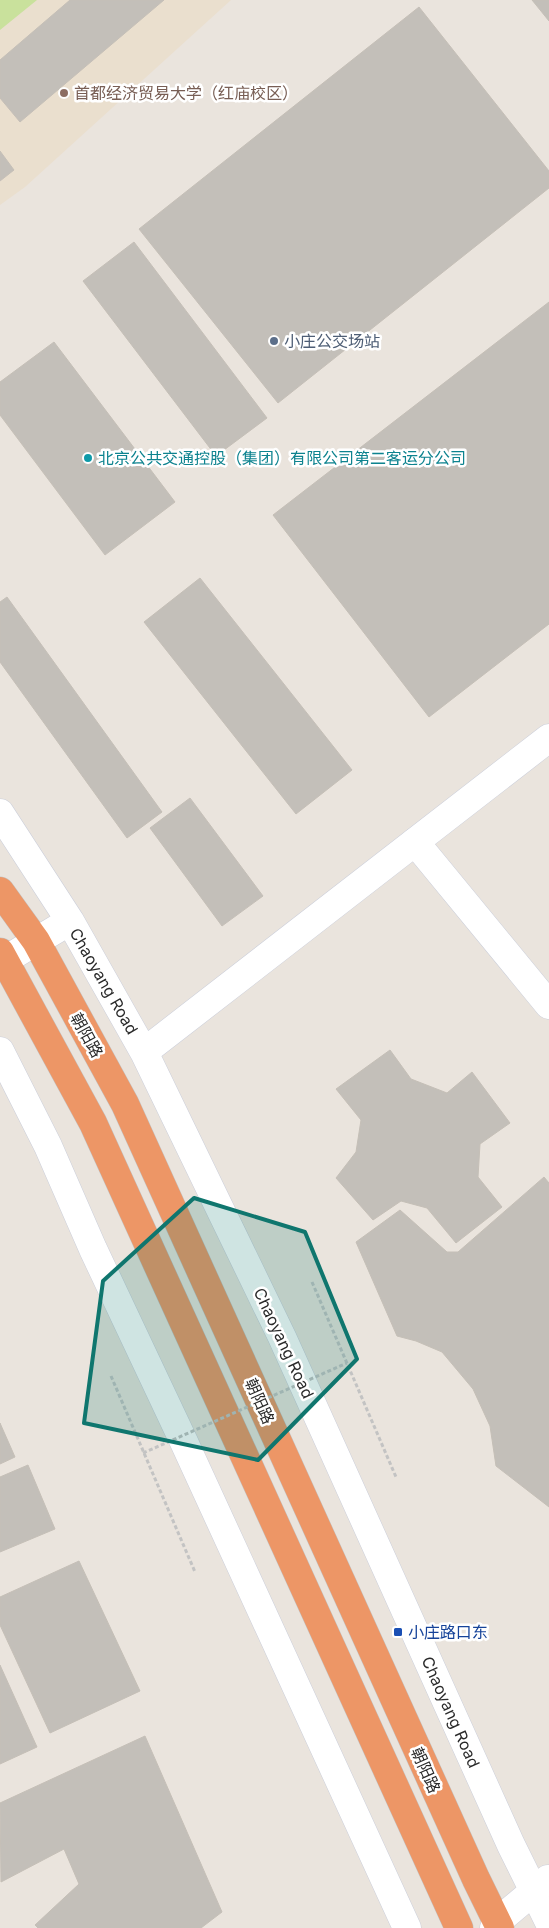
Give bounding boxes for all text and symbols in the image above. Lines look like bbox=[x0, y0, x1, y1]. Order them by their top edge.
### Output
place label: 首都经济贸易大学（红庙校区） bbox=[74, 83, 298, 103]
marker: 首都经济贸易大学（红庙校区） bbox=[58, 87, 70, 99]
place label: 小庄公交场站 bbox=[284, 331, 380, 351]
marker: 小庄公交场站 bbox=[268, 335, 280, 347]
place label: 北京公共交通控股（集团）有限公司第二客运分公司 bbox=[98, 448, 466, 468]
marker: 北京公共交通控股（集团）有限公司第二客运分公司 bbox=[82, 452, 94, 464]
street label: Chaoyang Road bbox=[65, 924, 143, 1038]
street label: 朝阳路 bbox=[67, 1009, 107, 1061]
street label: Chaoyang Road bbox=[250, 1285, 318, 1401]
street label: 朝阳路 bbox=[241, 1375, 279, 1427]
place label: 小庄路口东 bbox=[408, 1622, 488, 1642]
marker: 小庄路口东 bbox=[392, 1626, 404, 1638]
street label: Chaoyang Road bbox=[418, 1653, 484, 1771]
street label: 朝阳路 bbox=[407, 1744, 445, 1796]

